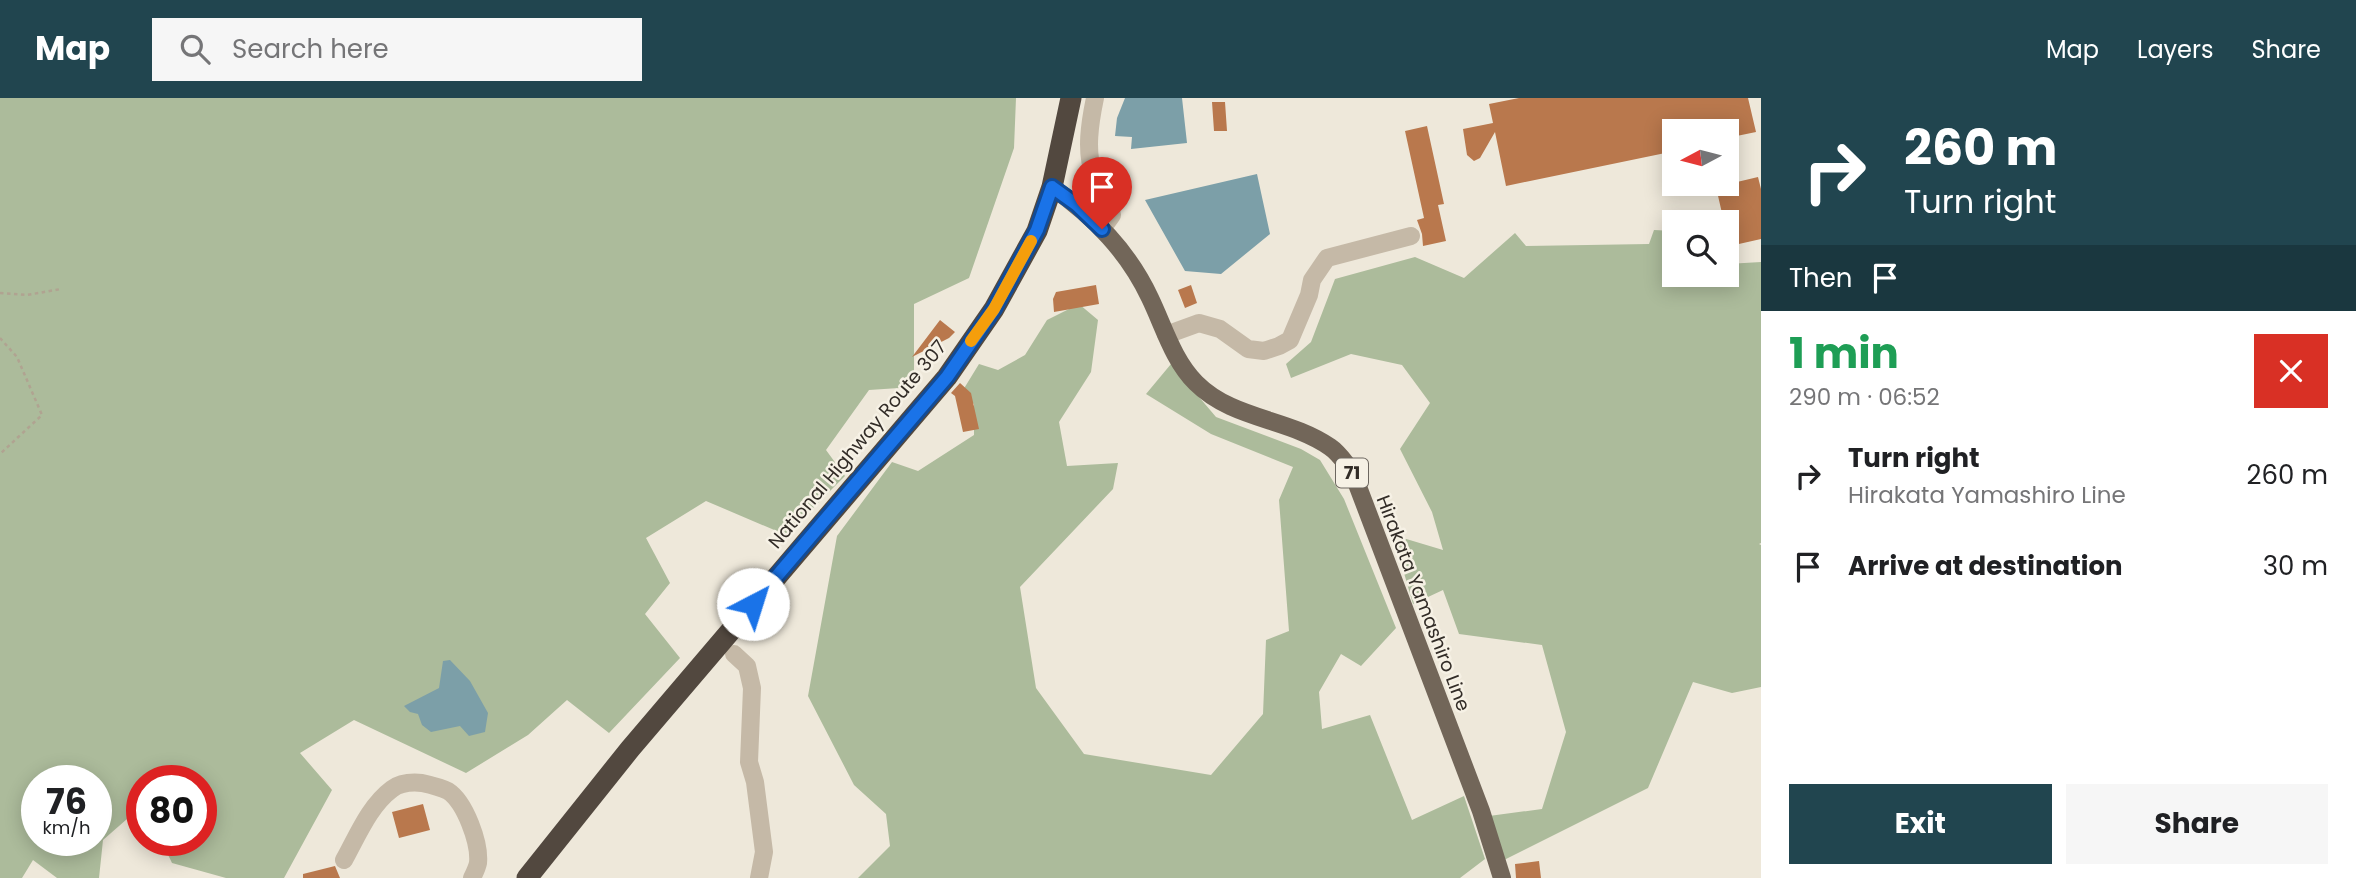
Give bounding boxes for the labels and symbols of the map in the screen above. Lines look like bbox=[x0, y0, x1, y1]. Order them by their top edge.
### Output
north arrow bbox=[1662, 119, 1740, 196]
pin bbox=[1072, 157, 1132, 229]
street label: National Highway Route 307 bbox=[762, 334, 953, 554]
road number: 71 bbox=[1336, 458, 1368, 488]
street label: Hirakata Yamashiro Line bbox=[1370, 491, 1477, 715]
position arrow bbox=[716, 567, 790, 641]
speed limit sign: 80 bbox=[126, 765, 217, 856]

